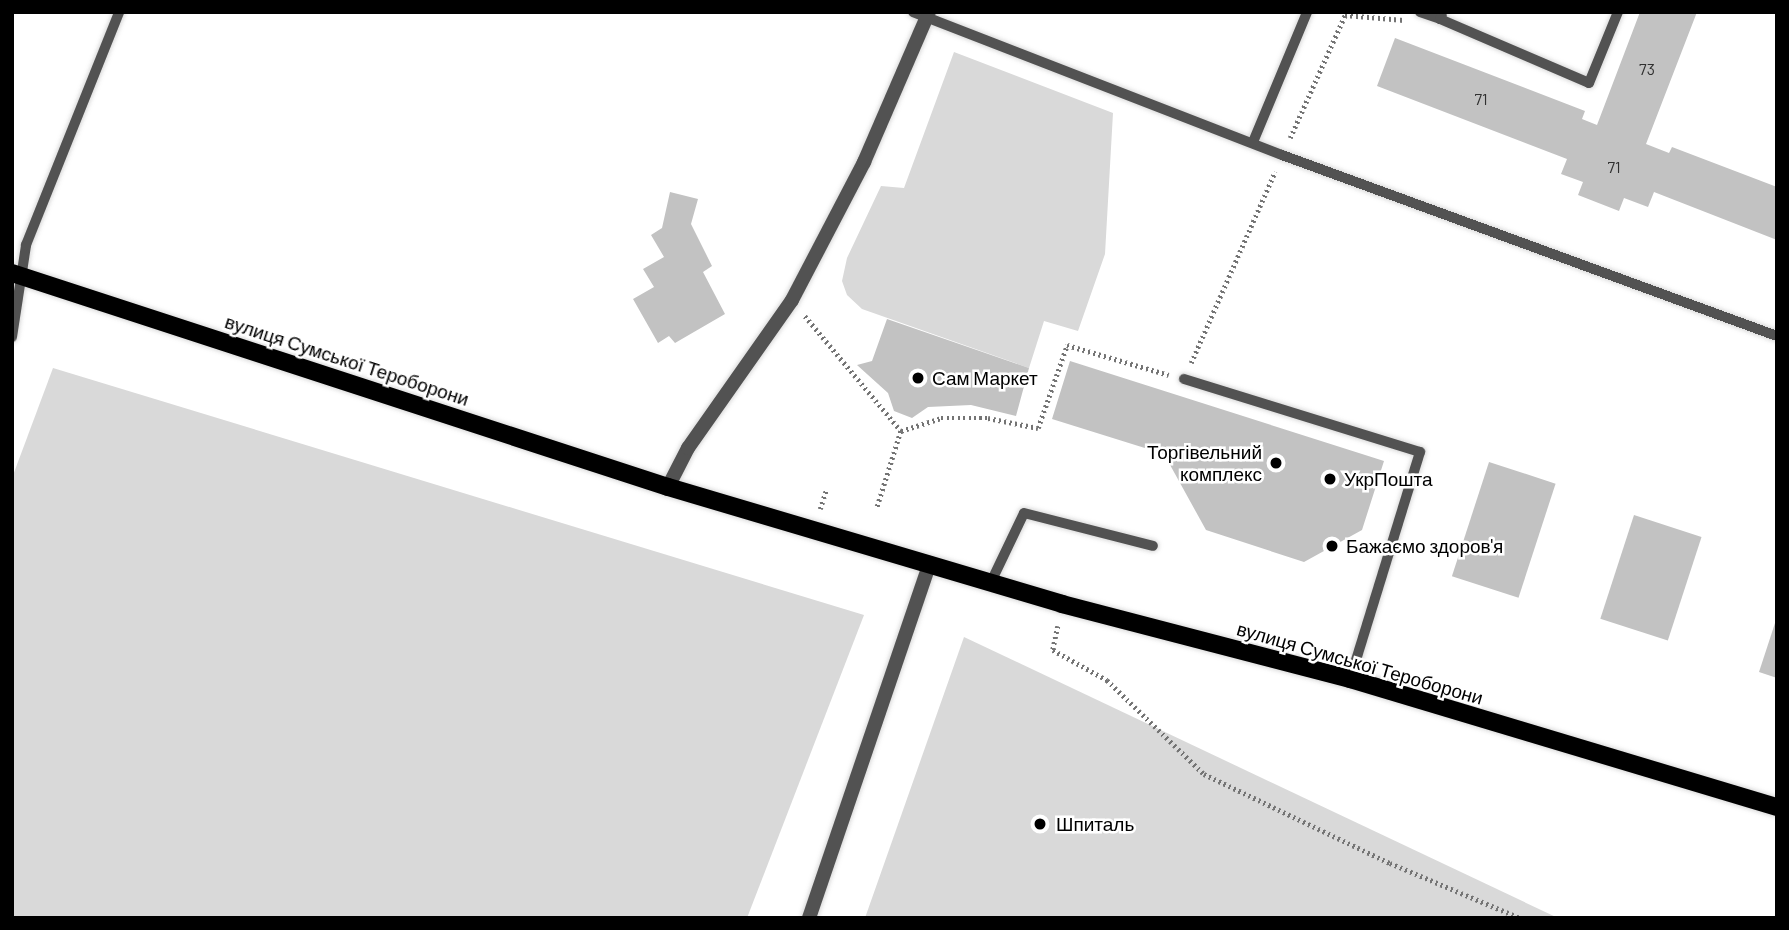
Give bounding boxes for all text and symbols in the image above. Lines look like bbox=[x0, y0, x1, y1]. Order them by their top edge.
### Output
house number: 73 bbox=[1639, 59, 1655, 79]
house number: 71 bbox=[1474, 89, 1488, 109]
house number: 71 bbox=[1607, 157, 1621, 177]
street label: вулиця Сумської Тероборони bbox=[222, 310, 472, 410]
place label: Сам Маркет bbox=[932, 367, 1038, 389]
marker: Сам Маркет bbox=[910, 370, 926, 386]
place label: Торгівельний комплекс bbox=[1147, 441, 1262, 485]
marker: Торгівельний комплекс bbox=[1268, 455, 1284, 471]
place label: УкрПошта bbox=[1344, 468, 1433, 490]
marker: УкрПошта bbox=[1322, 471, 1338, 487]
place label: Бажаємо здоров'я bbox=[1346, 535, 1503, 557]
marker: Бажаємо здоров'я bbox=[1324, 538, 1340, 554]
street label: вулиця Сумської Тероборони bbox=[1234, 617, 1486, 709]
place label: Шпиталь bbox=[1056, 813, 1134, 835]
marker: Шпиталь bbox=[1030, 814, 1050, 834]

